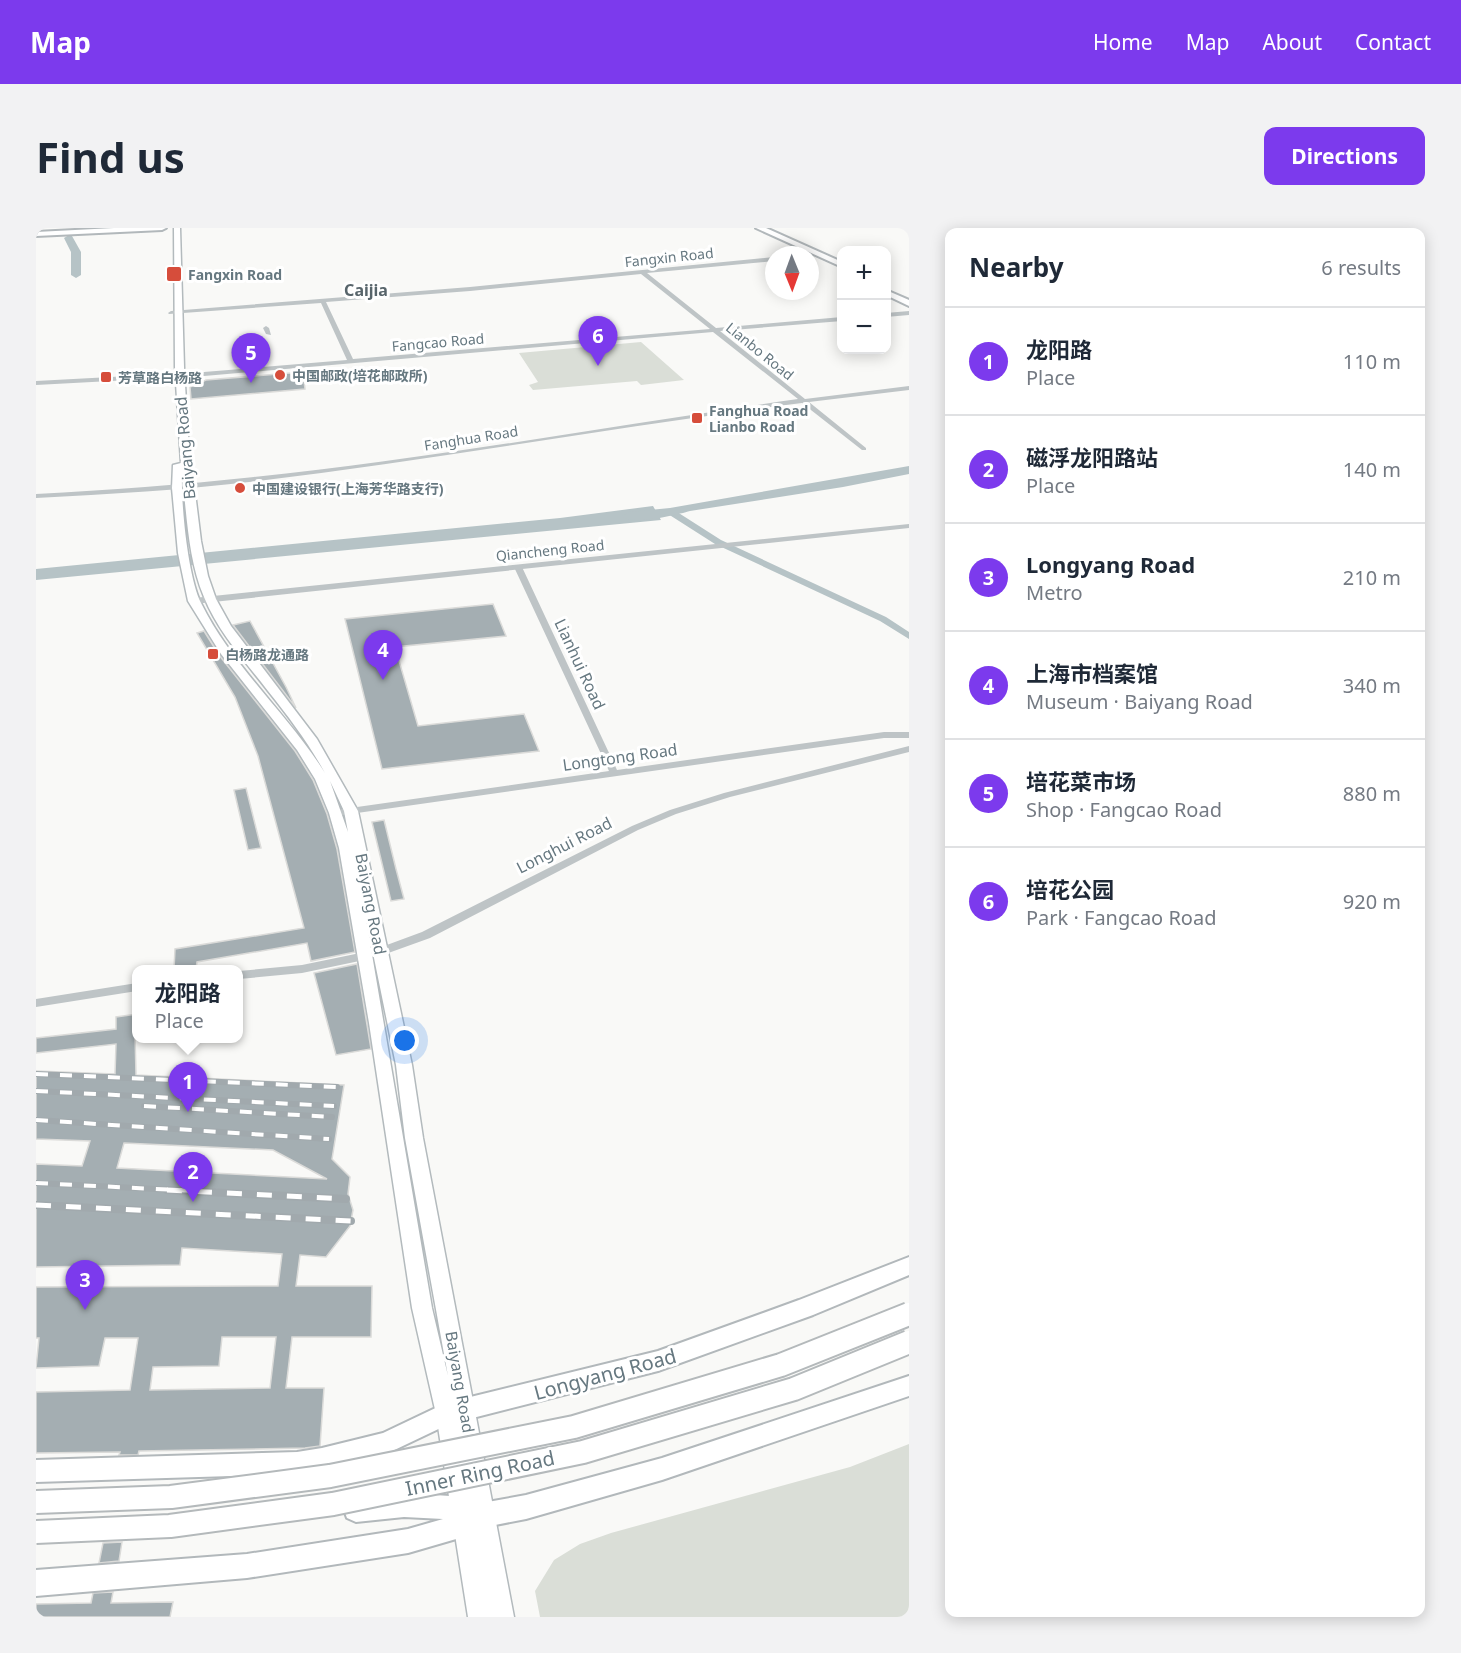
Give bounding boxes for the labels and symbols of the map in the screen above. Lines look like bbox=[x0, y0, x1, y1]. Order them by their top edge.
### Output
street label: Fangxin Road bbox=[624, 243, 714, 271]
north arrow bbox=[765, 246, 819, 300]
marker: Fangxin Road bbox=[165, 265, 183, 283]
place label: Fangxin Road bbox=[188, 265, 282, 284]
district label: Caijia bbox=[344, 279, 388, 301]
pin: 6 bbox=[578, 316, 618, 366]
street label: Lianbo Road bbox=[722, 318, 798, 384]
street label: Fangcao Road bbox=[391, 328, 485, 356]
pin: 5 bbox=[232, 334, 270, 383]
place label: 中国邮政(培花邮政所) bbox=[292, 366, 428, 385]
place label: 芳草路白杨路 bbox=[118, 368, 202, 387]
marker: 中国邮政(培花邮政所) bbox=[273, 368, 287, 382]
marker: 芳草路白杨路 bbox=[99, 370, 113, 384]
street label: Baiyang Road bbox=[170, 396, 200, 500]
place label: Fanghua Road Lianbo Road bbox=[709, 401, 808, 436]
marker: Fanghua Road Lianbo Road bbox=[690, 411, 704, 425]
street label: Fanghua Road bbox=[423, 421, 519, 455]
place label: 中国建设银行(上海芳华路支行) bbox=[252, 479, 444, 498]
marker: 中国建设银行(上海芳华路支行) bbox=[233, 481, 247, 495]
street label: Qiancheng Road bbox=[495, 535, 605, 565]
street label: Lianhui Road bbox=[549, 615, 611, 713]
pin: 4 bbox=[364, 630, 402, 680]
place label: 白杨路龙通路 bbox=[225, 645, 309, 664]
marker: 白杨路龙通路 bbox=[206, 647, 220, 661]
street label: Longtong Road bbox=[561, 738, 679, 776]
street label: Longhui Road bbox=[513, 812, 615, 878]
street label: Baiyang Road bbox=[350, 851, 392, 957]
your location bbox=[390, 1026, 419, 1055]
pin: 1 bbox=[168, 1062, 208, 1112]
pin: 2 bbox=[174, 1152, 212, 1202]
pin: 3 bbox=[65, 1260, 104, 1310]
street label: Baiyang Road bbox=[440, 1329, 480, 1435]
street label: Longyang Road bbox=[531, 1342, 679, 1406]
street label: Inner Ring Road bbox=[403, 1444, 557, 1502]

